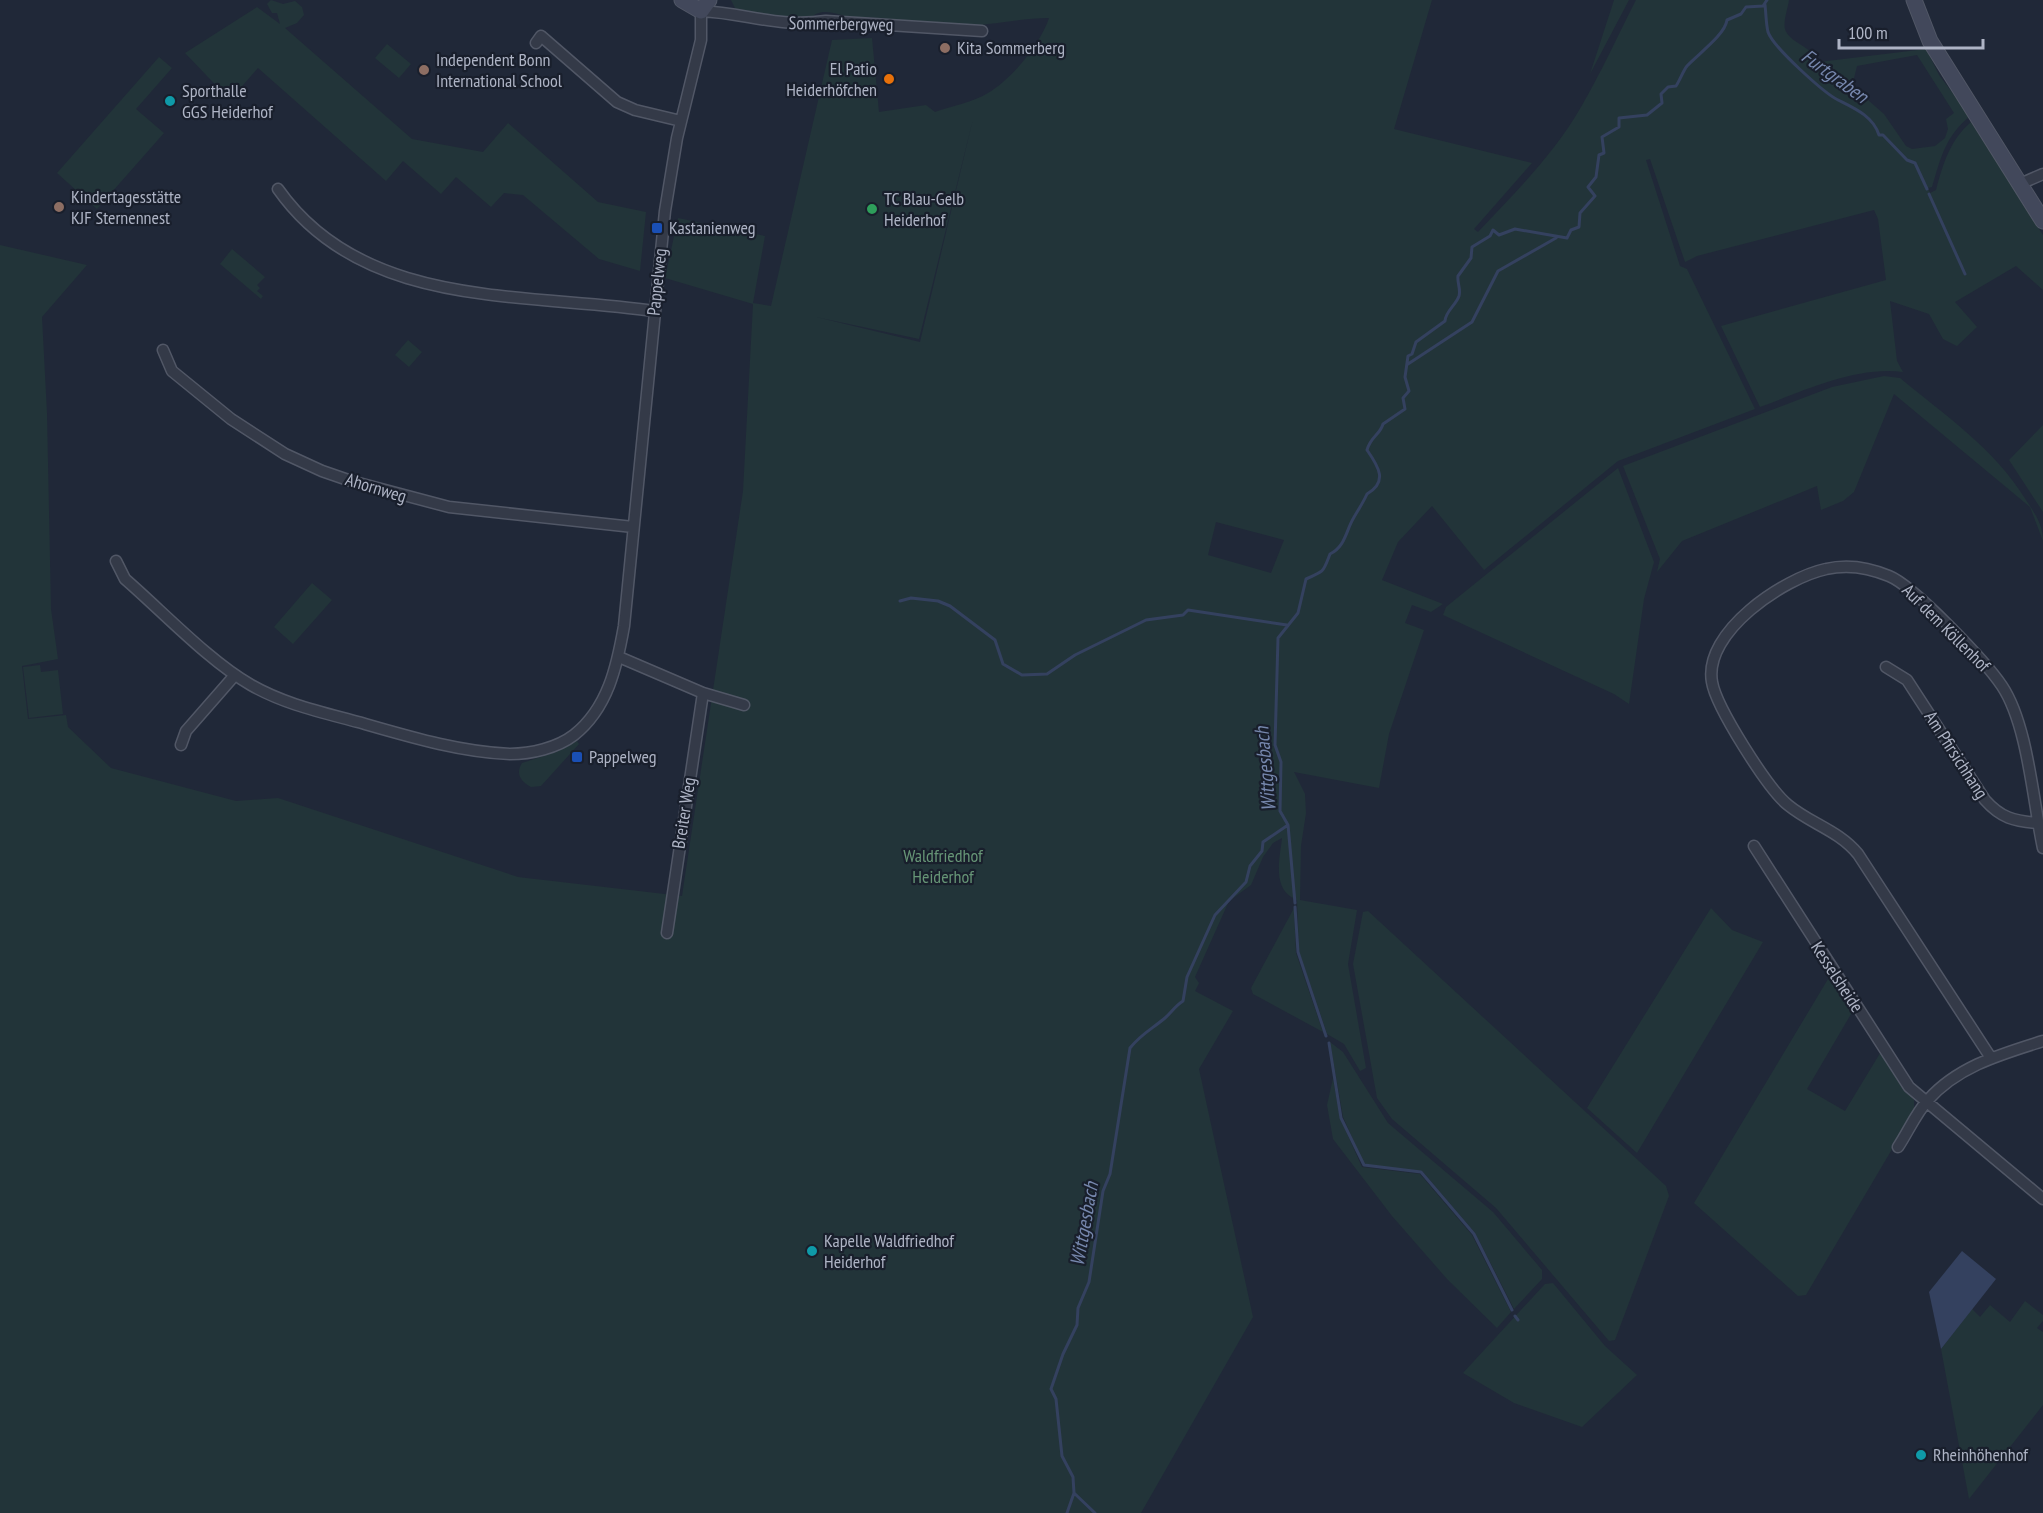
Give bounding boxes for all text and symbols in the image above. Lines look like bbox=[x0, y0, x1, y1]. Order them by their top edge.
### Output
street label: Sommerbergweg bbox=[788, 11, 894, 36]
scale bar bbox=[1839, 12, 1983, 50]
text: 100 m bbox=[1848, 21, 1888, 44]
place label: Kita Sommerberg bbox=[957, 36, 1065, 59]
marker: Kita Sommerberg bbox=[938, 41, 952, 55]
water label: Furtgraben bbox=[1797, 43, 1874, 110]
place label: Independent Bonn International School bbox=[436, 48, 563, 92]
place label: El Patio Heiderhöfchen bbox=[786, 57, 877, 101]
marker: Independent Bonn International School bbox=[417, 63, 431, 77]
marker: El Patio Heiderhöfchen bbox=[882, 72, 896, 86]
place label: Sporthalle GGS Heiderhof bbox=[182, 79, 274, 123]
marker: Sporthalle GGS Heiderhof bbox=[163, 94, 177, 108]
place label: Kindertagesstätte KJF Sternennest bbox=[71, 185, 181, 229]
place label: TC Blau-Gelb Heiderhof bbox=[884, 187, 964, 231]
marker: Kindertagesstätte KJF Sternennest bbox=[52, 200, 66, 214]
marker: TC Blau-Gelb Heiderhof bbox=[865, 202, 879, 216]
place label: Kastanienweg bbox=[669, 216, 756, 239]
marker: Kastanienweg bbox=[650, 221, 664, 235]
street label: Pappelweg bbox=[642, 247, 671, 317]
street label: Ahornweg bbox=[343, 467, 409, 508]
street label: Auf dem Köllenhof bbox=[1897, 579, 1996, 678]
street label: Am Pfirsichhang bbox=[1920, 706, 1993, 803]
water label: Wittgesbach bbox=[1248, 724, 1282, 812]
place label: Pappelweg bbox=[589, 745, 657, 768]
marker: Pappelweg bbox=[570, 750, 584, 764]
street label: Breiter Weg bbox=[667, 776, 700, 850]
park label: Waldfriedhof Heiderhof bbox=[903, 844, 984, 888]
street label: Kesselsheide bbox=[1806, 937, 1869, 1017]
water label: Wittgesbach bbox=[1064, 1179, 1104, 1268]
place label: Kapelle Waldfriedhof Heiderhof bbox=[824, 1229, 955, 1273]
marker: Kapelle Waldfriedhof Heiderhof bbox=[805, 1244, 819, 1258]
place label: Rheinhöhenhof bbox=[1933, 1443, 2029, 1466]
marker: Rheinhöhenhof bbox=[1914, 1448, 1928, 1462]

